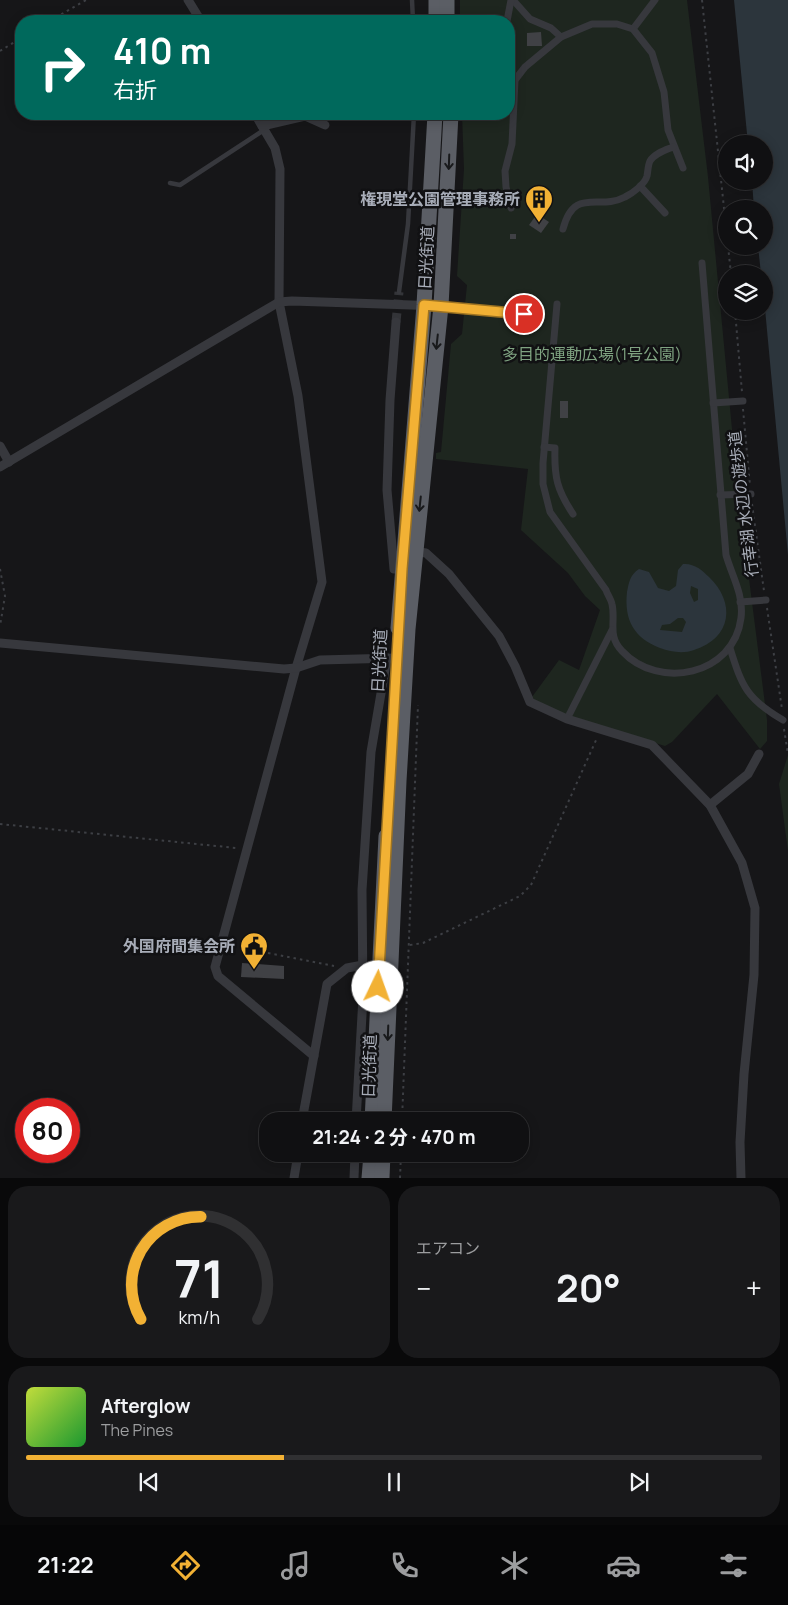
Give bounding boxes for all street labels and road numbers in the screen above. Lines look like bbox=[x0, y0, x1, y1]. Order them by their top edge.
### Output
street label: 日光街道 bbox=[413, 225, 439, 291]
street label: 行幸湖 水辺の遊歩道 bbox=[723, 430, 763, 578]
street label: 日光街道 bbox=[366, 628, 392, 694]
street label: 日光街道 bbox=[357, 1034, 381, 1098]

